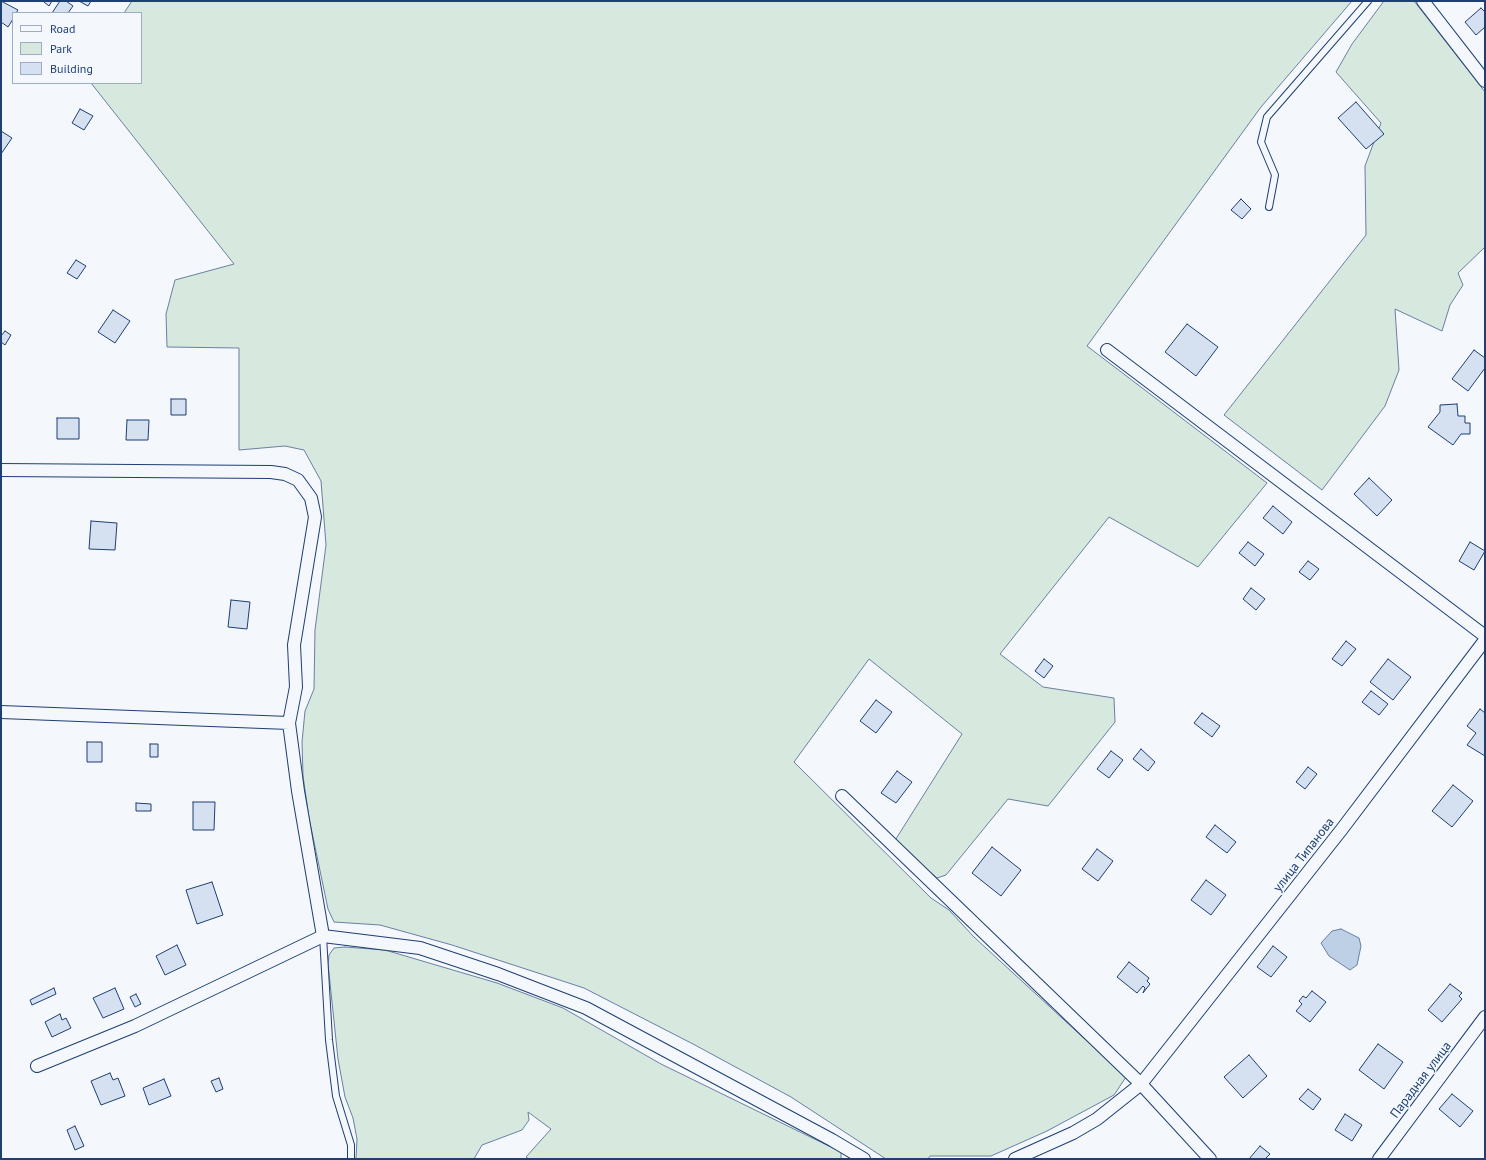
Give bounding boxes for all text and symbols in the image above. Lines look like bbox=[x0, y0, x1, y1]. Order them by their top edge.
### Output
legend bbox=[12, 12, 142, 84]
text: Road bbox=[50, 21, 75, 36]
text: Park bbox=[50, 41, 72, 56]
text: Building bbox=[50, 61, 93, 76]
street label: улица Типанова bbox=[1270, 815, 1338, 895]
street label: Парадная улица bbox=[1387, 1039, 1455, 1121]

